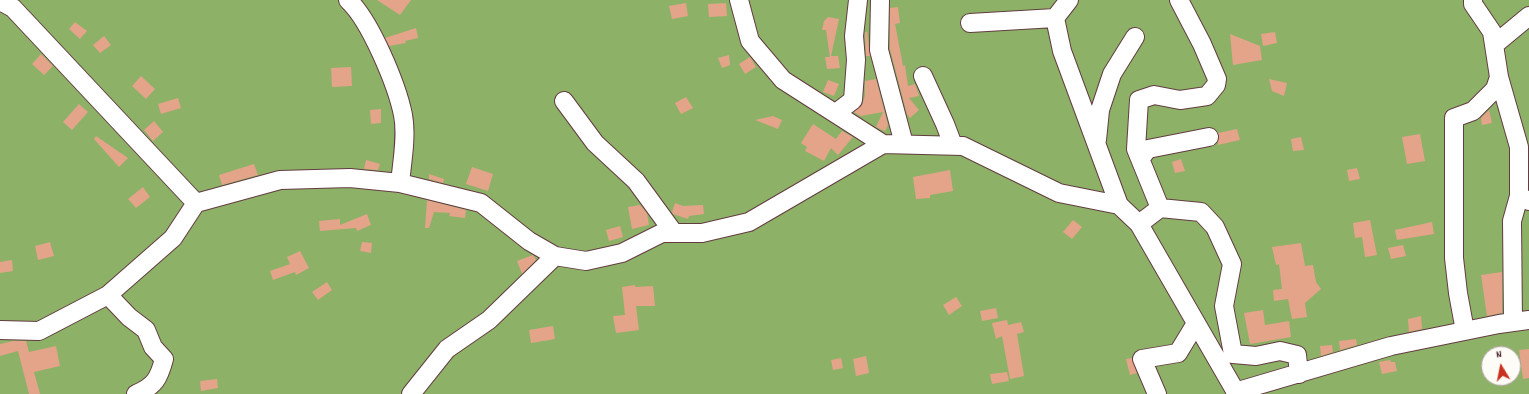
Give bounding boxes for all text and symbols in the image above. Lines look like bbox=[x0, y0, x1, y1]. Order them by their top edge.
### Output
north arrow bbox=[1481, 346, 1521, 386]
text: N bbox=[1495, 347, 1503, 364]

